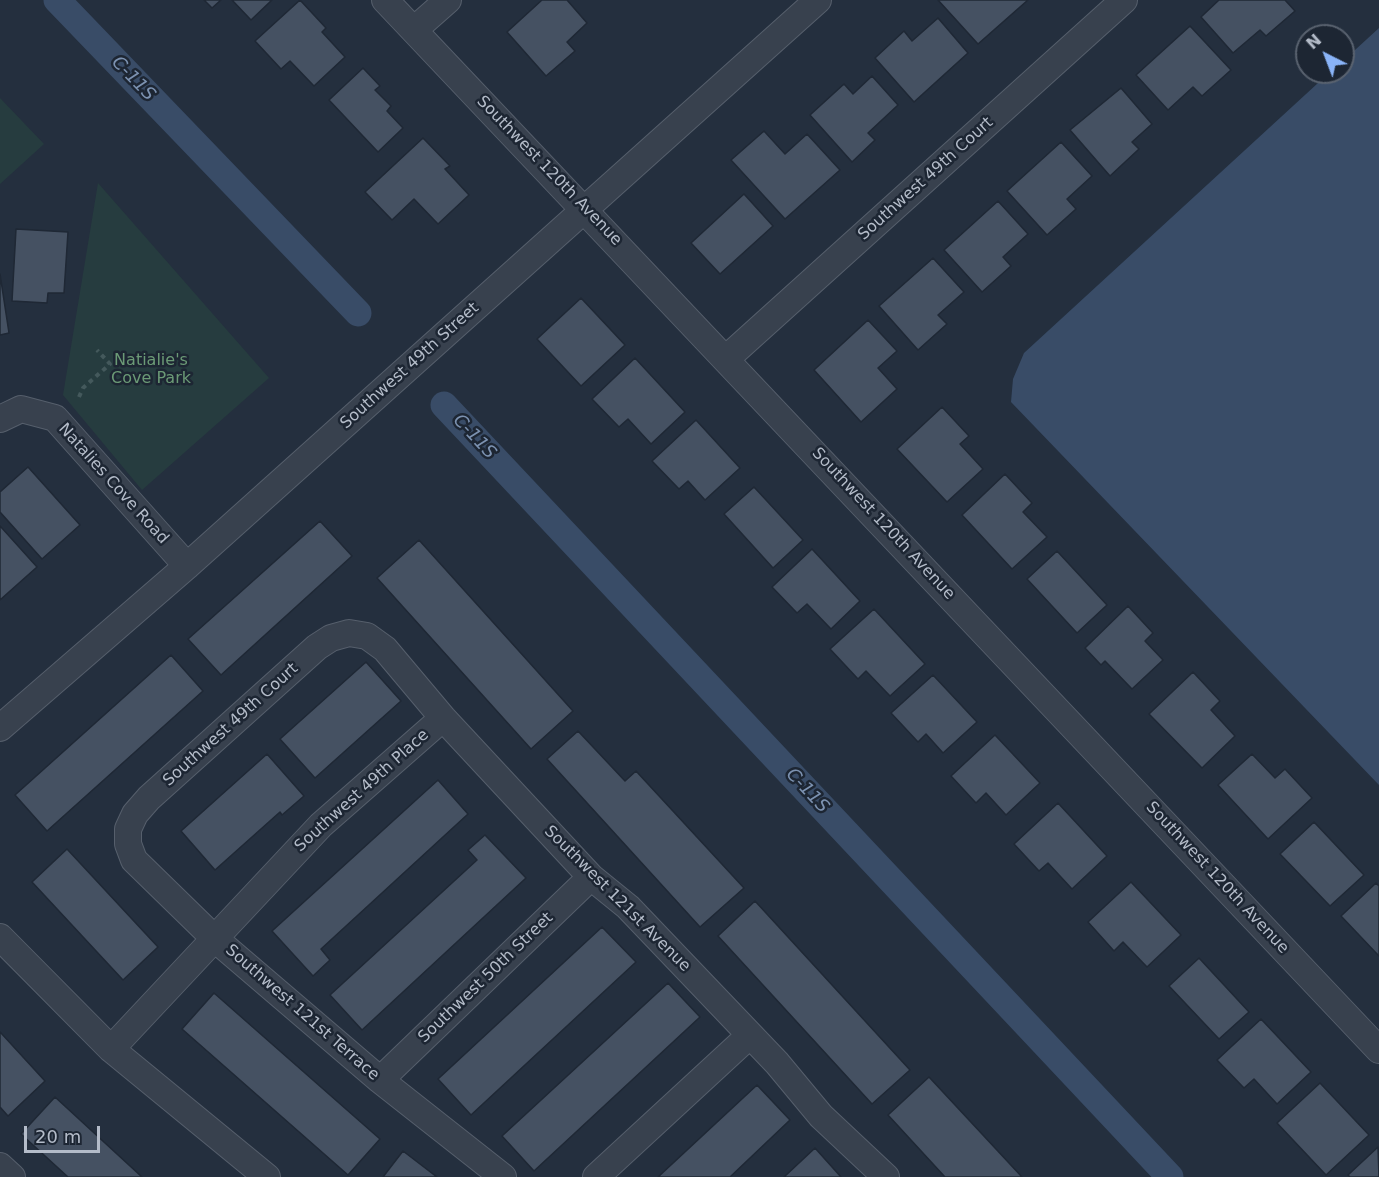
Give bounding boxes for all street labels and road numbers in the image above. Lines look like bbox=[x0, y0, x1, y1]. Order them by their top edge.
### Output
street label: Southwest 120th Avenue bbox=[472, 92, 626, 250]
street label: Southwest 49th Court bbox=[855, 113, 997, 245]
street label: Southwest 49th Street bbox=[337, 299, 483, 433]
street label: Natalies Cove Road bbox=[54, 420, 172, 548]
street label: Southwest 120th Avenue bbox=[808, 444, 958, 604]
street label: Southwest 49th Court bbox=[160, 659, 302, 791]
street label: Southwest 49th Place bbox=[291, 726, 433, 856]
street label: Southwest 120th Avenue bbox=[1142, 798, 1292, 958]
street label: Southwest 121st Avenue bbox=[540, 822, 694, 976]
street label: Southwest 50th Street bbox=[415, 909, 557, 1047]
street label: Southwest 121st Terrace bbox=[221, 941, 383, 1085]

